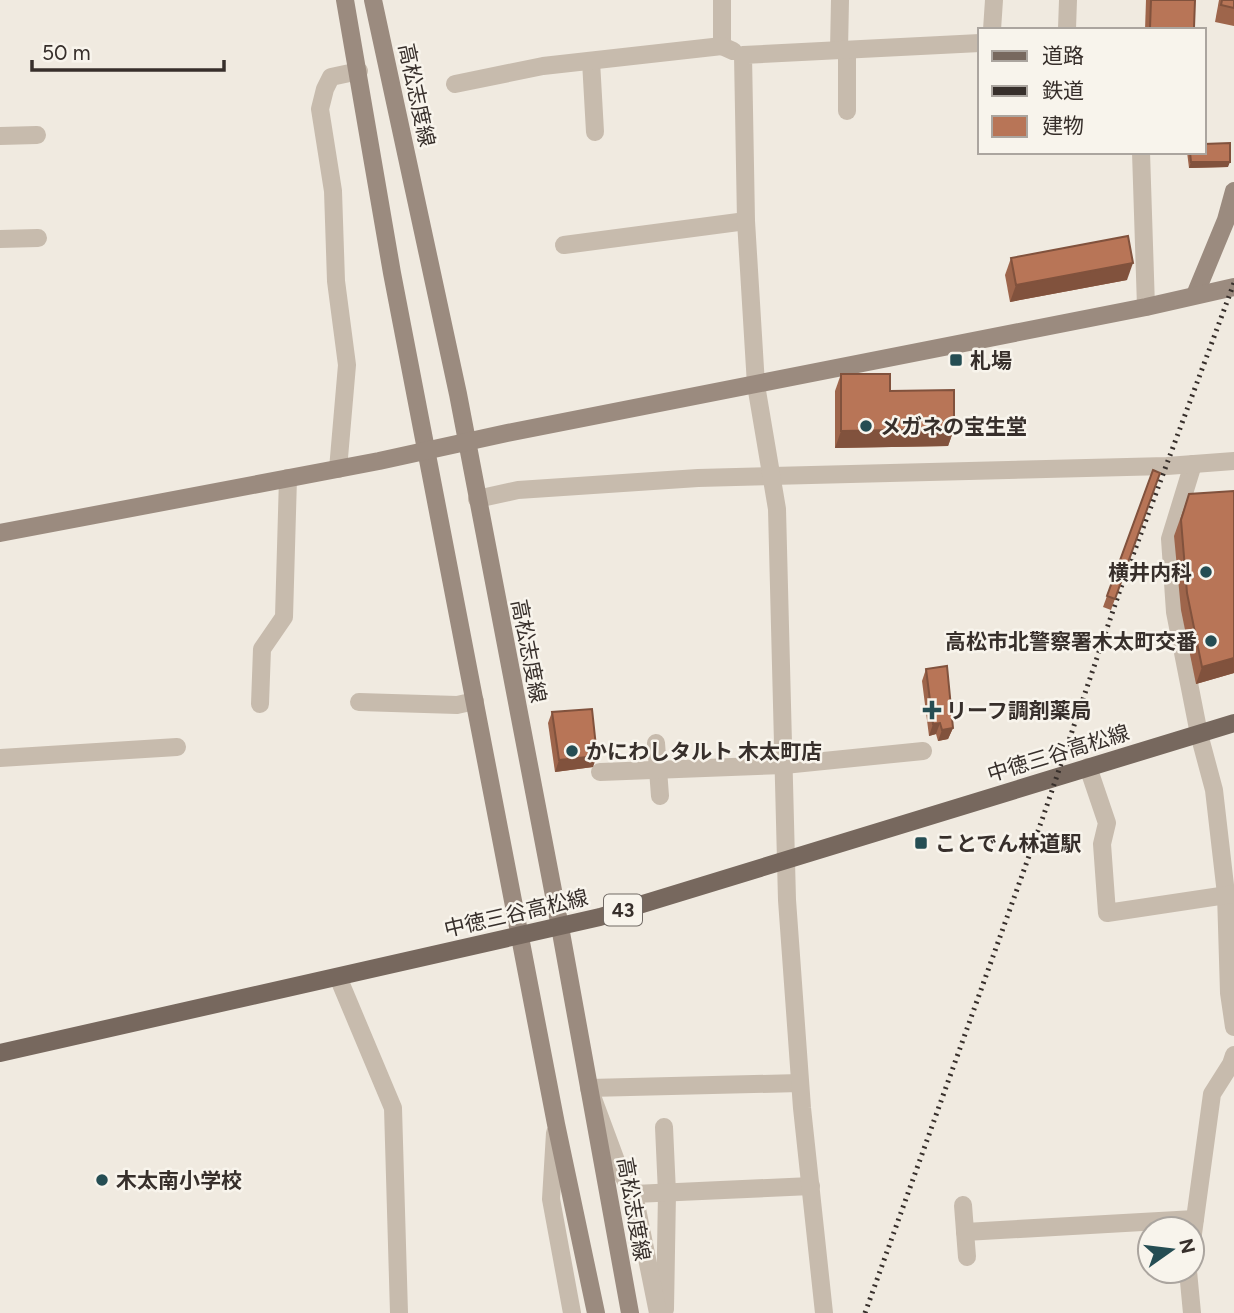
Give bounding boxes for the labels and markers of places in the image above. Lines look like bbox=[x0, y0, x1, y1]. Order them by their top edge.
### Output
place label: 札場 bbox=[970, 348, 1012, 373]
marker: 札場 bbox=[948, 352, 964, 368]
place label: メガネの宝生堂 bbox=[880, 414, 1027, 439]
marker: メガネの宝生堂 bbox=[858, 418, 874, 434]
place label: 横井内科 bbox=[1108, 560, 1192, 585]
marker: 横井内科 bbox=[1198, 564, 1214, 580]
place label: 高松市北警察署木太町交番 bbox=[945, 629, 1197, 654]
marker: 高松市北警察署木太町交番 bbox=[1203, 633, 1219, 649]
place label: リーフ調剤薬局 bbox=[946, 698, 1092, 723]
marker: リーフ調剤薬局 bbox=[924, 702, 940, 718]
place label: かにわしタルト 木太町店 bbox=[586, 739, 822, 764]
marker: かにわしタルト 木太町店 bbox=[564, 743, 580, 759]
place label: ことでん林道駅 bbox=[935, 831, 1081, 856]
marker: ことでん林道駅 bbox=[913, 835, 929, 851]
place label: 木太南小学校 bbox=[116, 1168, 242, 1193]
marker: 木太南小学校 bbox=[94, 1172, 110, 1188]

